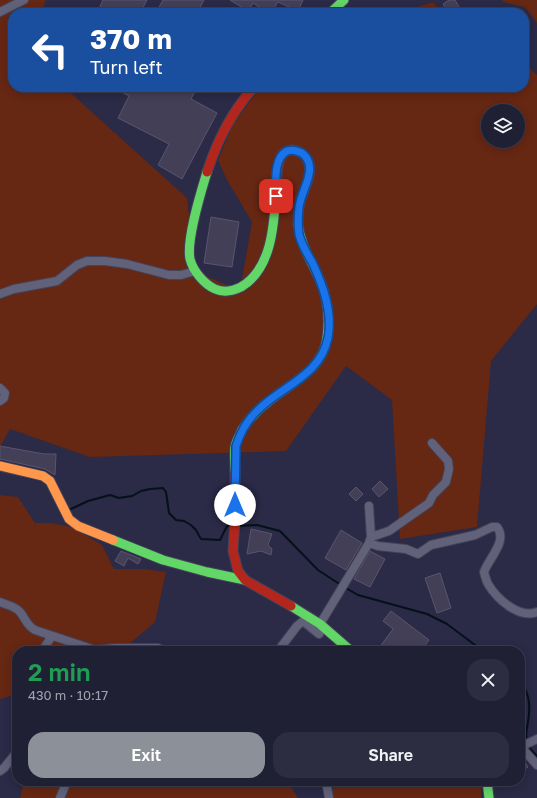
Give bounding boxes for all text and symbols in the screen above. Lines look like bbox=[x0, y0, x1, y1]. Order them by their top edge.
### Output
text: 370 m bbox=[90, 22, 172, 55]
icon: left bbox=[24, 24, 76, 76]
text: Turn left bbox=[90, 56, 163, 78]
map controls bbox=[481, 104, 525, 148]
button: layers bbox=[481, 104, 525, 148]
pin bbox=[259, 179, 293, 213]
icon: arrive bbox=[265, 185, 287, 207]
position arrow bbox=[214, 484, 256, 526]
text: 2 min bbox=[28, 657, 90, 686]
button: close bbox=[467, 659, 509, 701]
text: 430 m · 10:17 bbox=[28, 687, 108, 703]
button: Exit bbox=[28, 732, 265, 778]
button: Share bbox=[273, 732, 509, 778]

